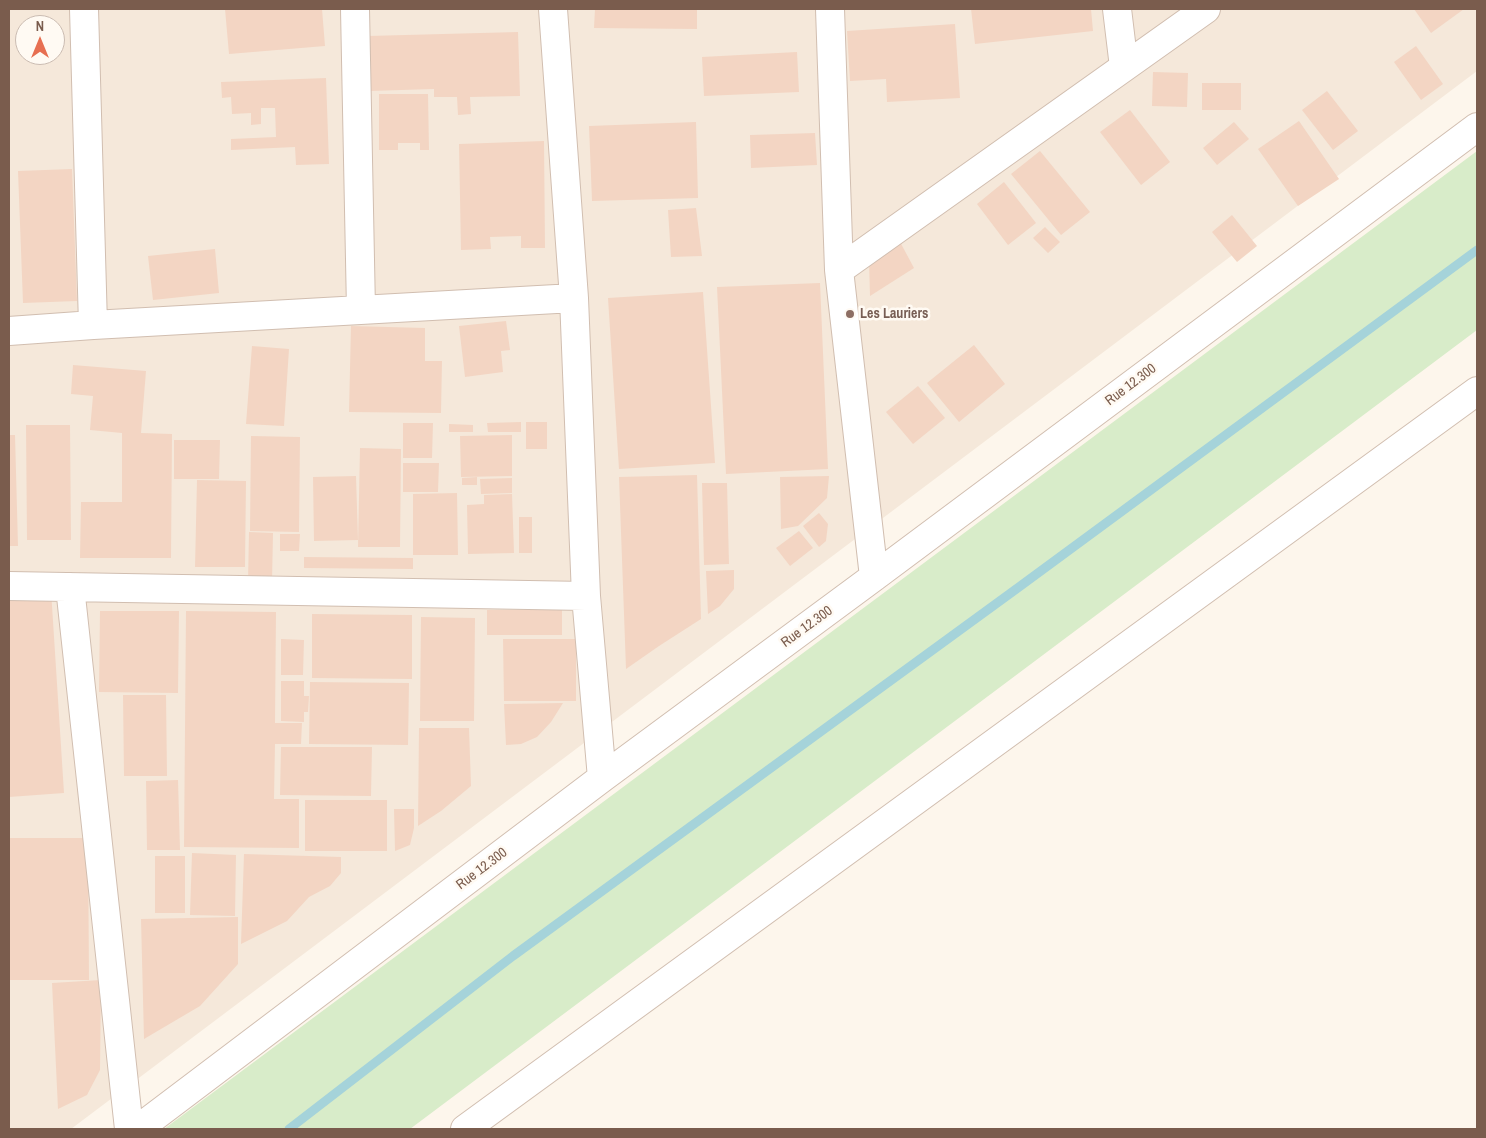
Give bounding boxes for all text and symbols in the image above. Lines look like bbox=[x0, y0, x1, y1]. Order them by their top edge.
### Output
north arrow bbox=[15, 15, 65, 65]
text: N bbox=[36, 17, 44, 35]
place label: Les Lauriers bbox=[860, 306, 928, 322]
marker: Les Lauriers bbox=[844, 308, 856, 320]
street label: Rue 12.300 bbox=[1102, 360, 1160, 410]
street label: Rue 12.300 bbox=[778, 603, 836, 651]
street label: Rue 12.300 bbox=[453, 844, 511, 894]

